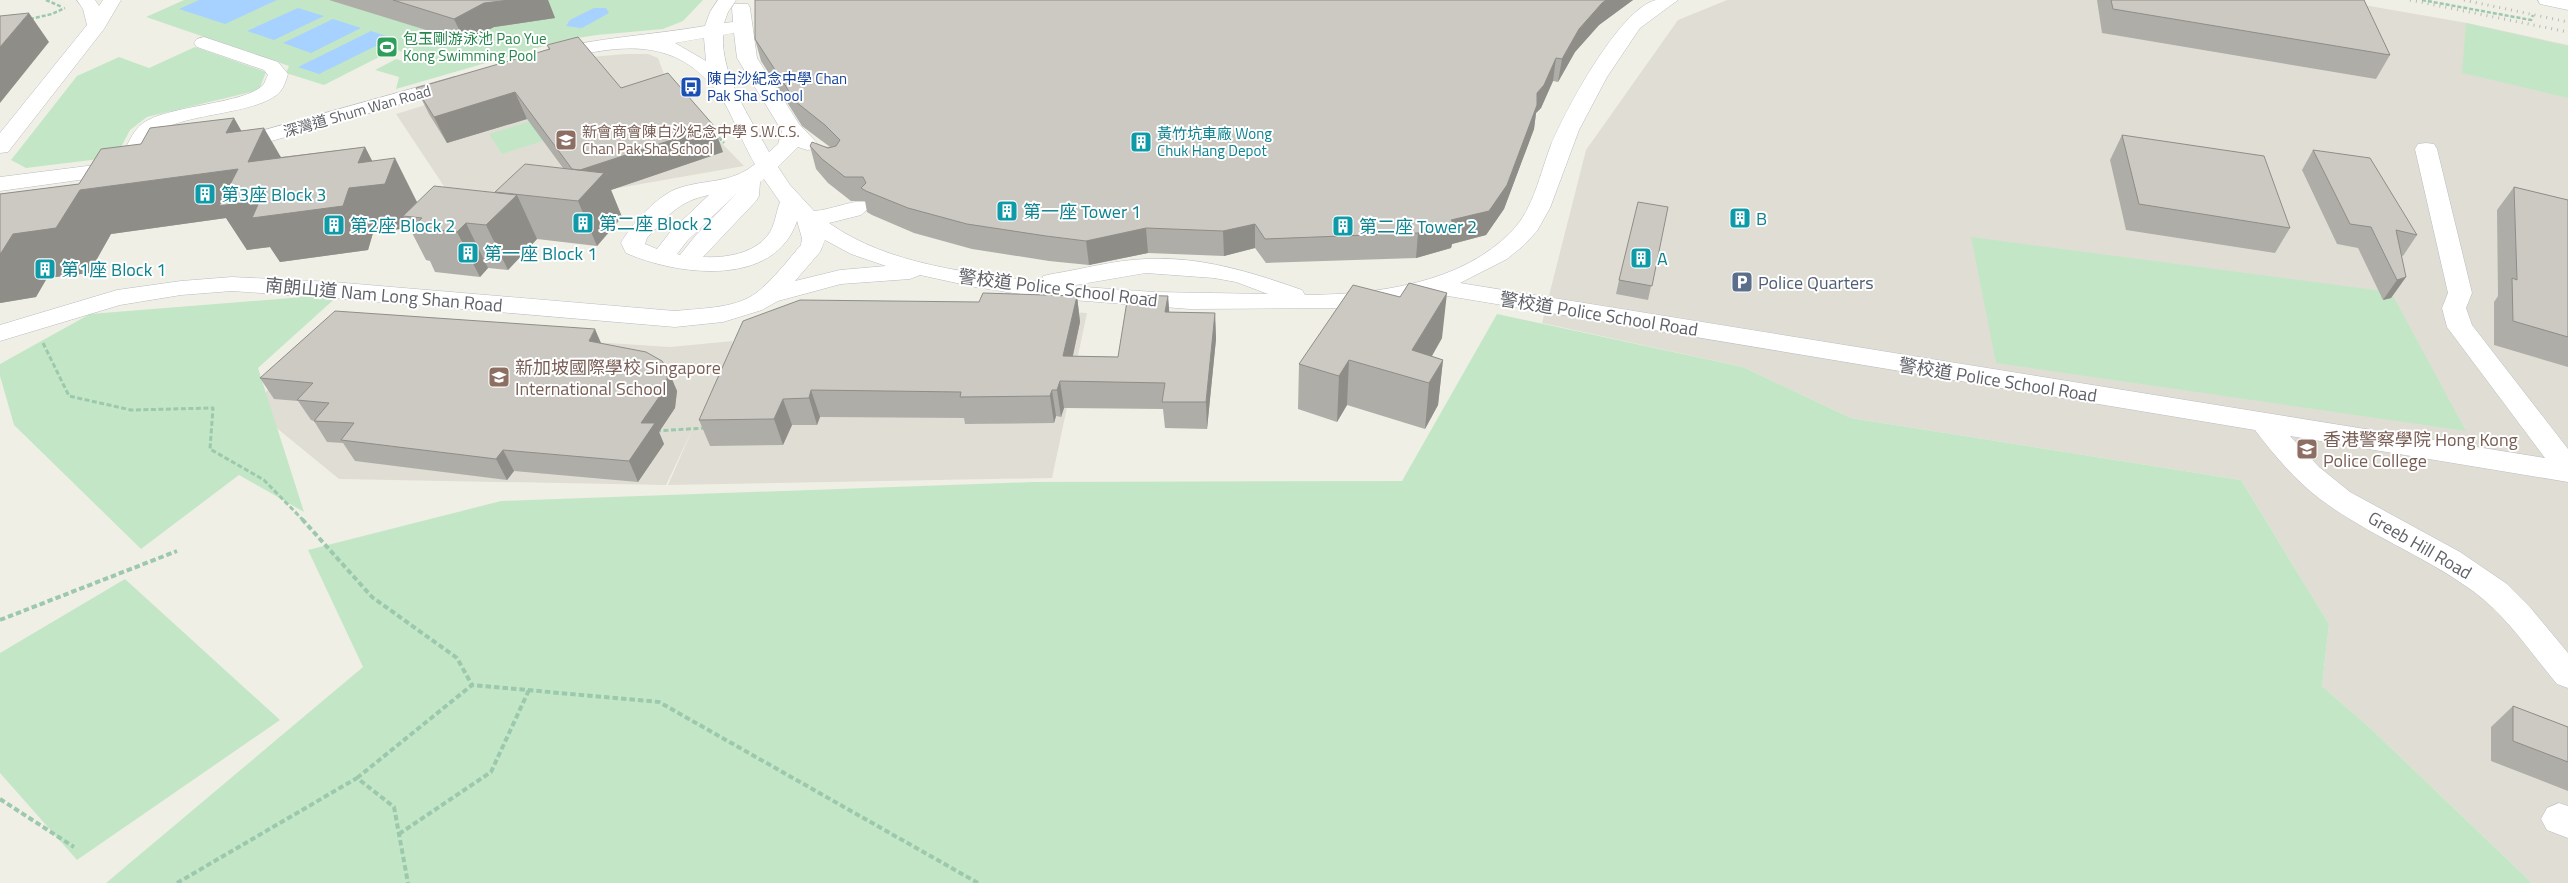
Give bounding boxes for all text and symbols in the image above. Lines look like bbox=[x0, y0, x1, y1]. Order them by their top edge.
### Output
place label: 包玉剛游泳池 Pao Yue Kong Swimming Pool bbox=[403, 27, 547, 67]
sports icon: 包玉剛游泳池 Pao Yue Kong Swimming Pool bbox=[375, 35, 399, 59]
place label: 陳白沙紀念中學 Chan Pak Sha School bbox=[707, 67, 847, 107]
bus stop icon: 陳白沙紀念中學 Chan Pak Sha School bbox=[679, 75, 703, 99]
street label: 深灣道 Shum Wan Road bbox=[280, 79, 434, 143]
place label: 新會商會陳白沙紀念中學 S.W.C.S. Chan Pak Sha School bbox=[582, 120, 800, 160]
place label: 黃竹坑車廠 Wong Chuk Hang Depot bbox=[1157, 122, 1272, 162]
school or university icon: 新會商會陳白沙紀念中學 S.W.C.S. Chan Pak Sha School bbox=[554, 128, 578, 152]
building icon: 黃竹坑車廠 Wong Chuk Hang Depot bbox=[1129, 130, 1153, 154]
place label: 第3座 Block 3 bbox=[221, 181, 326, 208]
building icon: 第3座 Block 3 bbox=[193, 182, 217, 206]
place label: 第一座 Tower 1 bbox=[1023, 198, 1141, 225]
building icon: 第一座 Tower 1 bbox=[995, 199, 1019, 223]
place label: B bbox=[1756, 205, 1767, 232]
building icon: B bbox=[1728, 206, 1752, 230]
place label: 第二座 Block 2 bbox=[599, 210, 712, 237]
building icon: 第二座 Block 2 bbox=[571, 211, 595, 235]
place label: 第2座 Block 2 bbox=[350, 212, 455, 239]
building icon: 第2座 Block 2 bbox=[322, 213, 346, 237]
place label: 第二座 Tower 2 bbox=[1359, 213, 1477, 240]
building icon: 第二座 Tower 2 bbox=[1331, 214, 1355, 238]
place label: 第一座 Block 1 bbox=[484, 240, 597, 267]
building icon: 第一座 Block 1 bbox=[456, 241, 480, 265]
place label: A bbox=[1657, 245, 1668, 272]
building icon: A bbox=[1629, 246, 1653, 270]
place label: 第1座 Block 1 bbox=[61, 256, 166, 283]
building icon: 第1座 Block 1 bbox=[33, 257, 57, 281]
street label: 警校道 Police School Road bbox=[957, 262, 1159, 314]
place label: Police Quarters bbox=[1758, 269, 1874, 296]
parking icon: Police Quarters bbox=[1730, 270, 1754, 294]
street label: 南朗山道 Nam Long Shan Road bbox=[264, 271, 504, 319]
street label: 警校道 Police School Road bbox=[1498, 285, 1700, 343]
street label: 警校道 Police School Road bbox=[1897, 351, 2099, 409]
place label: 新加坡國際學校 Singapore International School bbox=[515, 354, 721, 402]
school or university icon: 新加坡國際學校 Singapore International School bbox=[487, 365, 511, 389]
place label: 香港警察學院 Hong Kong Police College bbox=[2323, 426, 2518, 474]
school or university icon: 香港警察學院 Hong Kong Police College bbox=[2295, 437, 2319, 461]
street label: Greeb Hill Road bbox=[2363, 504, 2477, 586]

